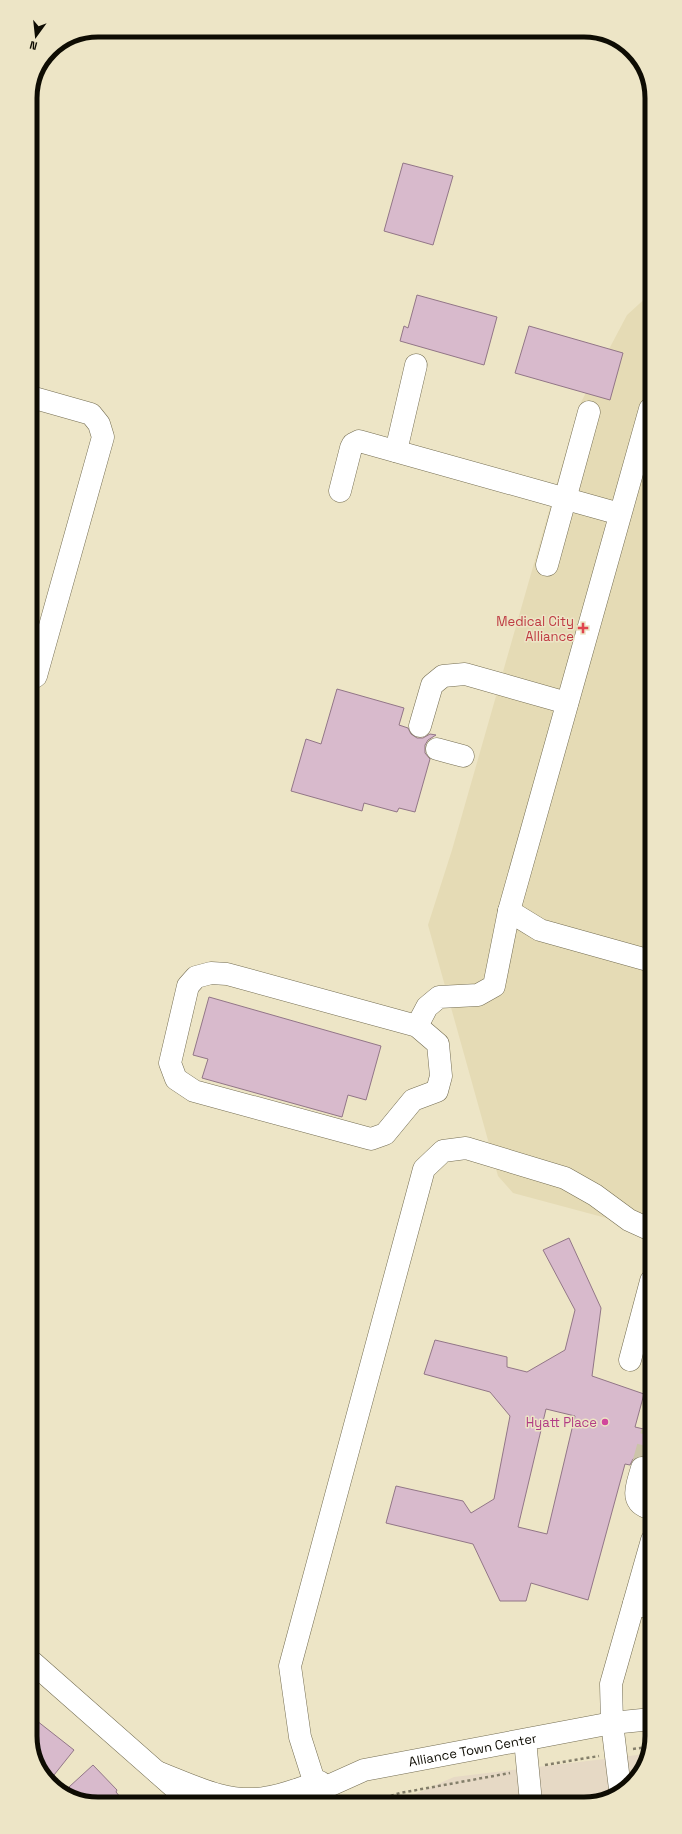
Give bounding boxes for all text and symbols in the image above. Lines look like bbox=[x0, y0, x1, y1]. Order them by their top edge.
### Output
north arrow bbox=[16, 16, 56, 56]
text: N bbox=[28, 38, 39, 53]
place label: Medical City Alliance bbox=[496, 613, 574, 645]
marker: Medical City Alliance bbox=[577, 622, 589, 634]
place label: Hyatt Place bbox=[526, 1414, 597, 1431]
marker: Hyatt Place bbox=[600, 1417, 610, 1427]
street label: Alliance Town Center bbox=[407, 1729, 538, 1770]

